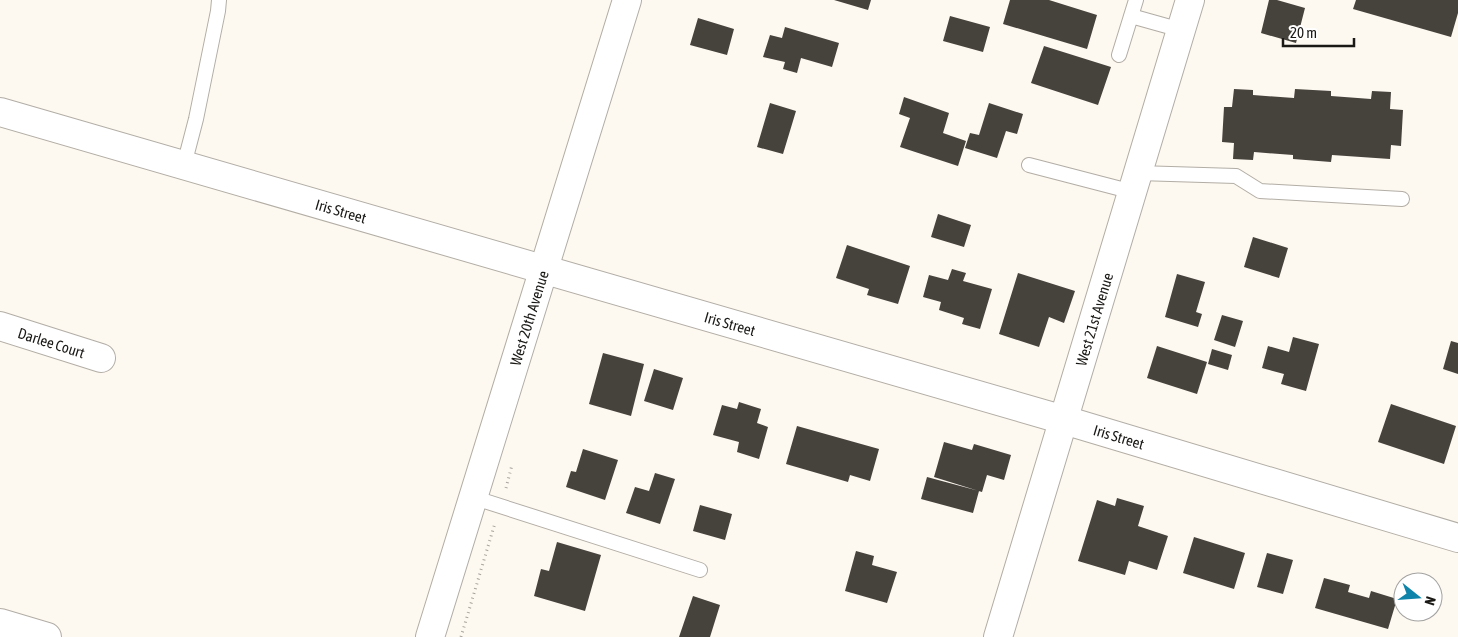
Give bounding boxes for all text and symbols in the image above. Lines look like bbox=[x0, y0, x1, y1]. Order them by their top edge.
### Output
scale bar bbox=[1283, 15, 1354, 47]
text: 20 m bbox=[1290, 24, 1317, 41]
street label: Iris Street bbox=[314, 195, 368, 226]
street label: West 20th Avenue bbox=[506, 268, 551, 367]
street label: West 21st Avenue bbox=[1072, 270, 1116, 368]
street label: Iris Street bbox=[703, 308, 757, 339]
street label: Darlee Court bbox=[16, 324, 87, 361]
street label: Iris Street bbox=[1092, 421, 1146, 452]
north arrow bbox=[1393, 572, 1443, 622]
text: N bbox=[1422, 595, 1439, 607]

